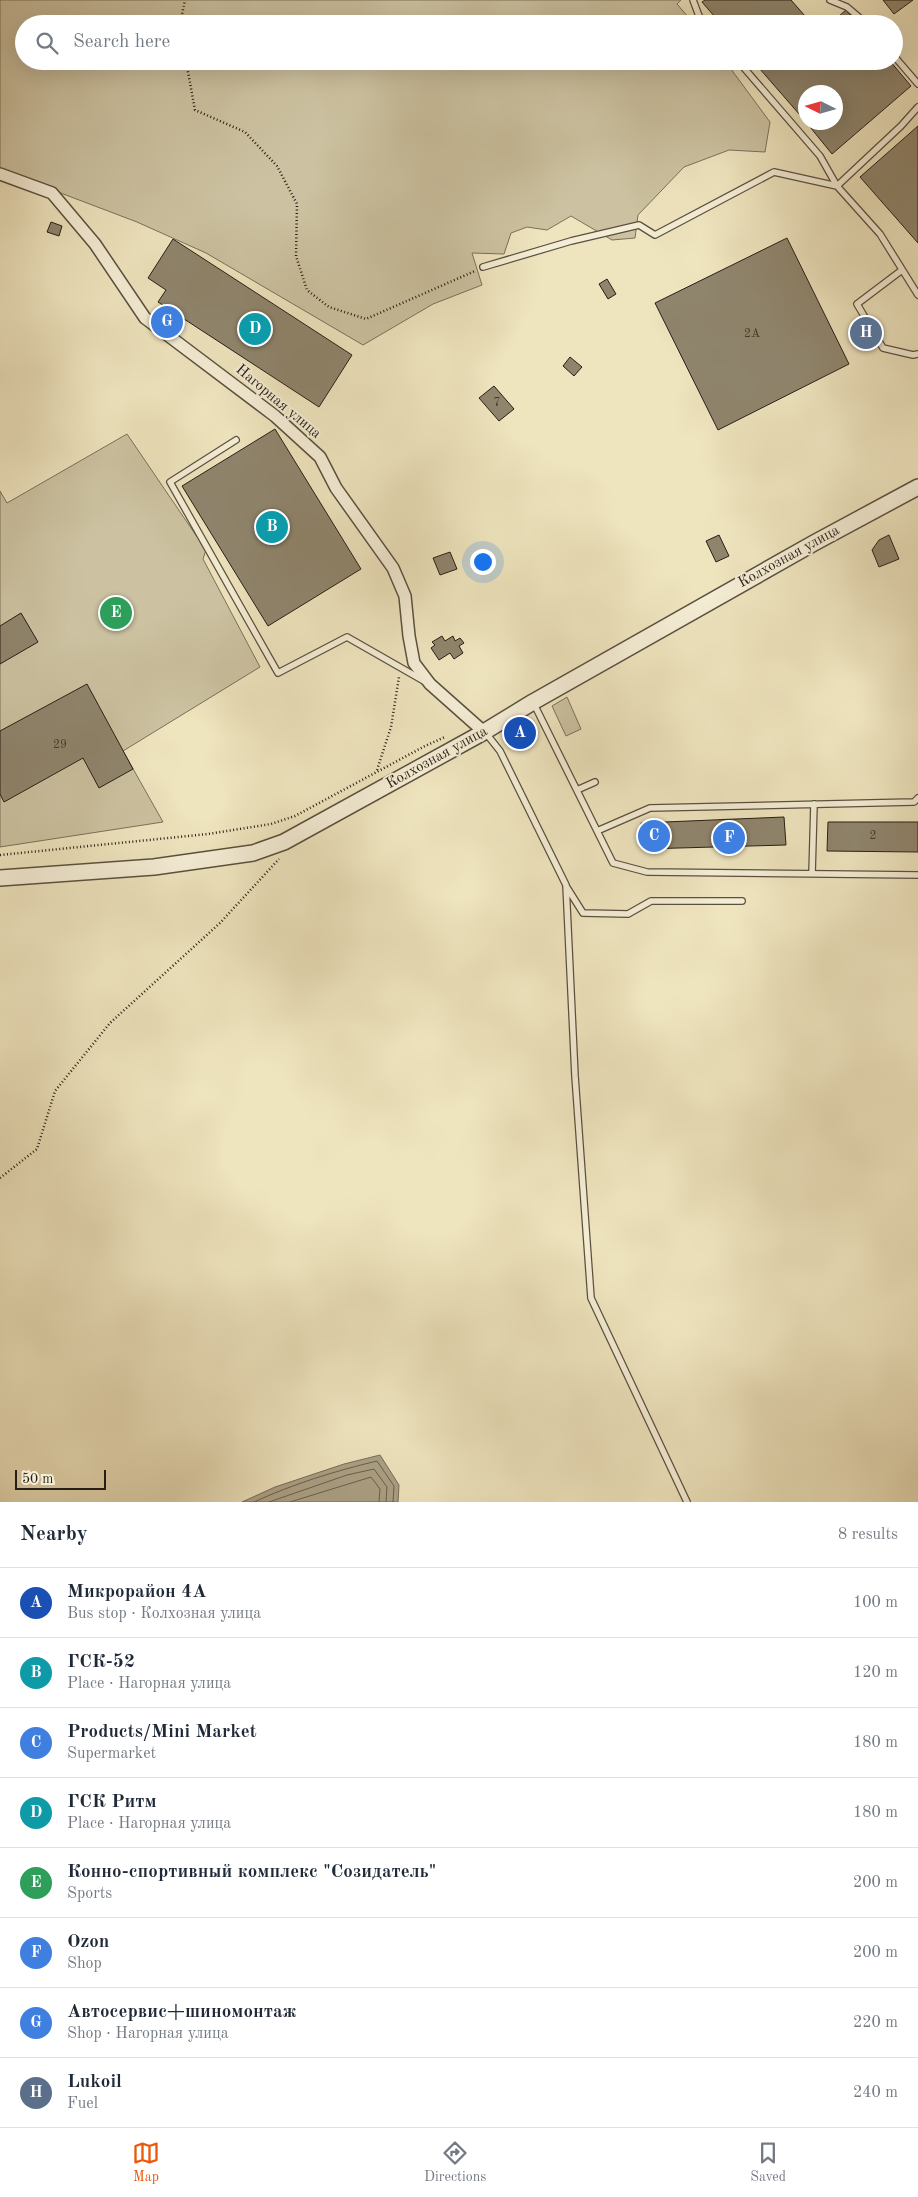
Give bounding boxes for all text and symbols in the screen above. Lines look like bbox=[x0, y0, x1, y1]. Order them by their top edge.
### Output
search box bbox=[15, 15, 903, 70]
icon: search bbox=[33, 29, 61, 57]
text: Search here bbox=[73, 33, 170, 52]
north arrow bbox=[798, 85, 843, 130]
pin: G bbox=[151, 303, 183, 341]
pin: D bbox=[239, 310, 271, 348]
pin: H bbox=[850, 314, 882, 352]
house number: 2А bbox=[744, 328, 760, 340]
street label: Нагорная улица bbox=[233, 362, 324, 442]
house number: 7 bbox=[494, 397, 500, 409]
pin: B bbox=[256, 508, 288, 546]
street label: Колхозная улица bbox=[736, 523, 843, 591]
your location bbox=[470, 549, 496, 575]
pin: E bbox=[100, 594, 132, 632]
pin: A bbox=[504, 714, 536, 752]
street label: Колхозная улица bbox=[384, 724, 491, 792]
house number: 29 bbox=[53, 739, 67, 751]
pin: C bbox=[638, 817, 670, 855]
pin: F bbox=[713, 819, 745, 857]
house number: 2 bbox=[870, 830, 876, 842]
scale bar bbox=[15, 1467, 106, 1490]
text: 50 m bbox=[22, 1472, 53, 1486]
text: Nearby bbox=[20, 1524, 88, 1545]
text: 8 results bbox=[838, 1527, 898, 1543]
text: Микрорайон 4А bbox=[67, 1583, 207, 1602]
text: A bbox=[30, 1595, 42, 1611]
text: 100 m bbox=[853, 1595, 898, 1611]
text: Bus stop · Колхозная улица bbox=[67, 1606, 261, 1622]
text: ГСК-52 bbox=[67, 1653, 135, 1672]
text: B bbox=[30, 1665, 42, 1681]
text: 120 m bbox=[853, 1665, 898, 1681]
text: Place · Нагорная улица bbox=[67, 1676, 231, 1692]
text: Products/Mini Market bbox=[67, 1723, 257, 1742]
text: C bbox=[31, 1735, 41, 1751]
text: 180 m bbox=[853, 1735, 898, 1751]
text: Supermarket bbox=[67, 1746, 156, 1762]
text: ГСК Ритм bbox=[67, 1793, 157, 1812]
text: D bbox=[30, 1805, 42, 1821]
text: 180 m bbox=[853, 1805, 898, 1821]
text: Place · Нагорная улица bbox=[67, 1816, 231, 1832]
text: Конно-спортивный комплекс "Созидатель" bbox=[67, 1863, 436, 1882]
text: E bbox=[30, 1875, 42, 1891]
text: 200 m bbox=[853, 1875, 898, 1891]
text: Sports bbox=[67, 1886, 112, 1902]
text: Ozon bbox=[67, 1933, 109, 1952]
text: F bbox=[31, 1945, 41, 1961]
text: 200 m bbox=[853, 1945, 898, 1961]
text: Shop bbox=[67, 1956, 102, 1972]
text: Автосервис+шиномонтаж bbox=[67, 2003, 296, 2022]
text: G bbox=[30, 2015, 42, 2031]
text: 220 m bbox=[853, 2015, 898, 2031]
text: Shop · Нагорная улица bbox=[67, 2026, 229, 2042]
text: Lukoil bbox=[67, 2073, 122, 2092]
text: H bbox=[29, 2085, 43, 2101]
text: 240 m bbox=[853, 2085, 898, 2101]
text: Fuel bbox=[67, 2096, 98, 2112]
tab: Map bbox=[132, 2139, 160, 2186]
tab: Directions bbox=[424, 2139, 486, 2186]
tab: Saved bbox=[750, 2139, 786, 2186]

